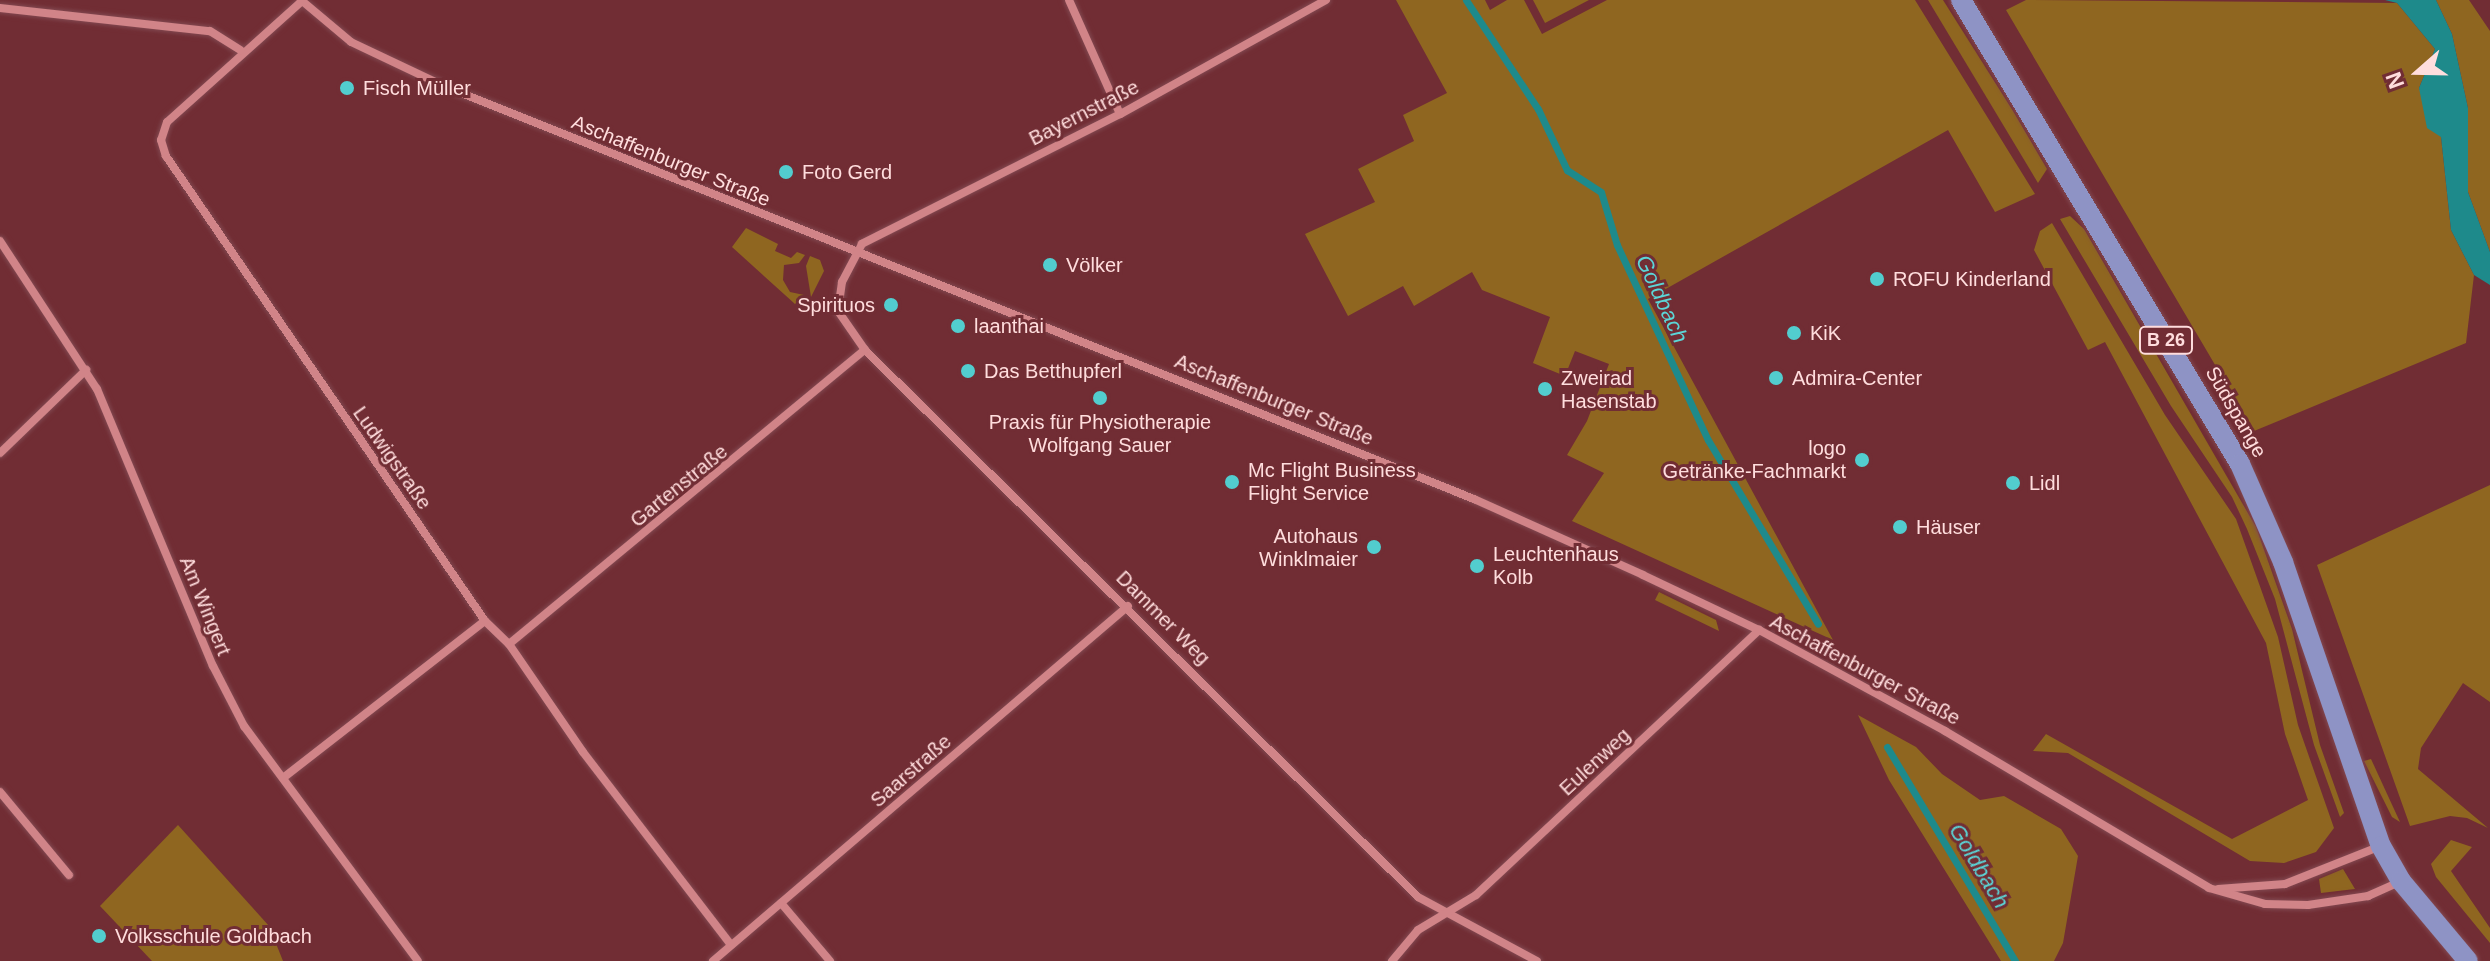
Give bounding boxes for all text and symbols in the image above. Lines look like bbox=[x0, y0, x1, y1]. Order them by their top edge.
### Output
north arrow bbox=[2378, 32, 2458, 112]
text: N bbox=[2381, 69, 2409, 92]
street label: Bayernstraße bbox=[1025, 75, 1143, 151]
place label: Fisch Müller bbox=[363, 76, 471, 100]
marker: Fisch Müller bbox=[338, 79, 356, 97]
street label: Aschaffenburger Straße bbox=[568, 110, 774, 212]
place label: Foto Gerd bbox=[802, 160, 892, 184]
marker: Foto Gerd bbox=[777, 163, 795, 181]
water label: Goldbach bbox=[1630, 251, 1694, 347]
place label: Völker bbox=[1066, 253, 1123, 277]
marker: Völker bbox=[1041, 256, 1059, 274]
place label: ROFU Kinderland bbox=[1893, 267, 2051, 291]
marker: ROFU Kinderland bbox=[1868, 270, 1886, 288]
place label: Spirituos bbox=[797, 293, 875, 317]
marker: Spirituos bbox=[882, 296, 900, 314]
place label: laanthai bbox=[974, 314, 1044, 338]
marker: laanthai bbox=[949, 317, 967, 335]
place label: KiK bbox=[1810, 321, 1841, 345]
marker: KiK bbox=[1785, 324, 1803, 342]
road number: B 26 bbox=[2138, 326, 2194, 354]
street label: Aschaffenburger Straße bbox=[1171, 349, 1377, 451]
place label: Das Betthupferl bbox=[984, 359, 1122, 383]
marker: Das Betthupferl bbox=[959, 362, 977, 380]
street label: Südspange bbox=[2200, 362, 2272, 462]
place label: Zweirad Hasenstab bbox=[1561, 366, 1657, 413]
place label: Admira-Center bbox=[1792, 366, 1922, 390]
marker: Admira-Center bbox=[1767, 369, 1785, 387]
marker: Zweirad Hasenstab bbox=[1536, 380, 1554, 398]
marker: Praxis für Physiotherapie Wolfgang Sauer bbox=[1091, 389, 1109, 407]
street label: Ludwigstraße bbox=[348, 402, 436, 514]
place label: Praxis für Physiotherapie Wolfgang Sauer bbox=[989, 410, 1211, 457]
place label: logo Getränke-Fachmarkt bbox=[1663, 436, 1846, 483]
street label: Gartenstraße bbox=[626, 440, 732, 532]
marker: logo Getränke-Fachmarkt bbox=[1853, 451, 1871, 469]
place label: Mc Flight Business Flight Service bbox=[1248, 458, 1416, 505]
place label: Lidl bbox=[2029, 471, 2060, 495]
marker: Mc Flight Business Flight Service bbox=[1223, 473, 1241, 491]
marker: Lidl bbox=[2004, 474, 2022, 492]
place label: Häuser bbox=[1916, 515, 1980, 539]
marker: Häuser bbox=[1891, 518, 1909, 536]
place label: Autohaus Winklmaier bbox=[1259, 524, 1358, 571]
marker: Autohaus Winklmaier bbox=[1365, 538, 1383, 556]
place label: Leuchtenhaus Kolb bbox=[1493, 542, 1619, 589]
street label: Am Wingert bbox=[174, 553, 236, 659]
marker: Leuchtenhaus Kolb bbox=[1468, 557, 1486, 575]
street label: Dammer Weg bbox=[1111, 566, 1215, 670]
street label: Aschaffenburger Straße bbox=[1766, 610, 1964, 730]
street label: Eulenweg bbox=[1555, 723, 1635, 801]
street label: Saarstraße bbox=[866, 729, 956, 813]
water label: Goldbach bbox=[1943, 819, 2015, 913]
place label: Volksschule Goldbach bbox=[115, 924, 312, 948]
marker: Volksschule Goldbach bbox=[90, 927, 108, 945]

